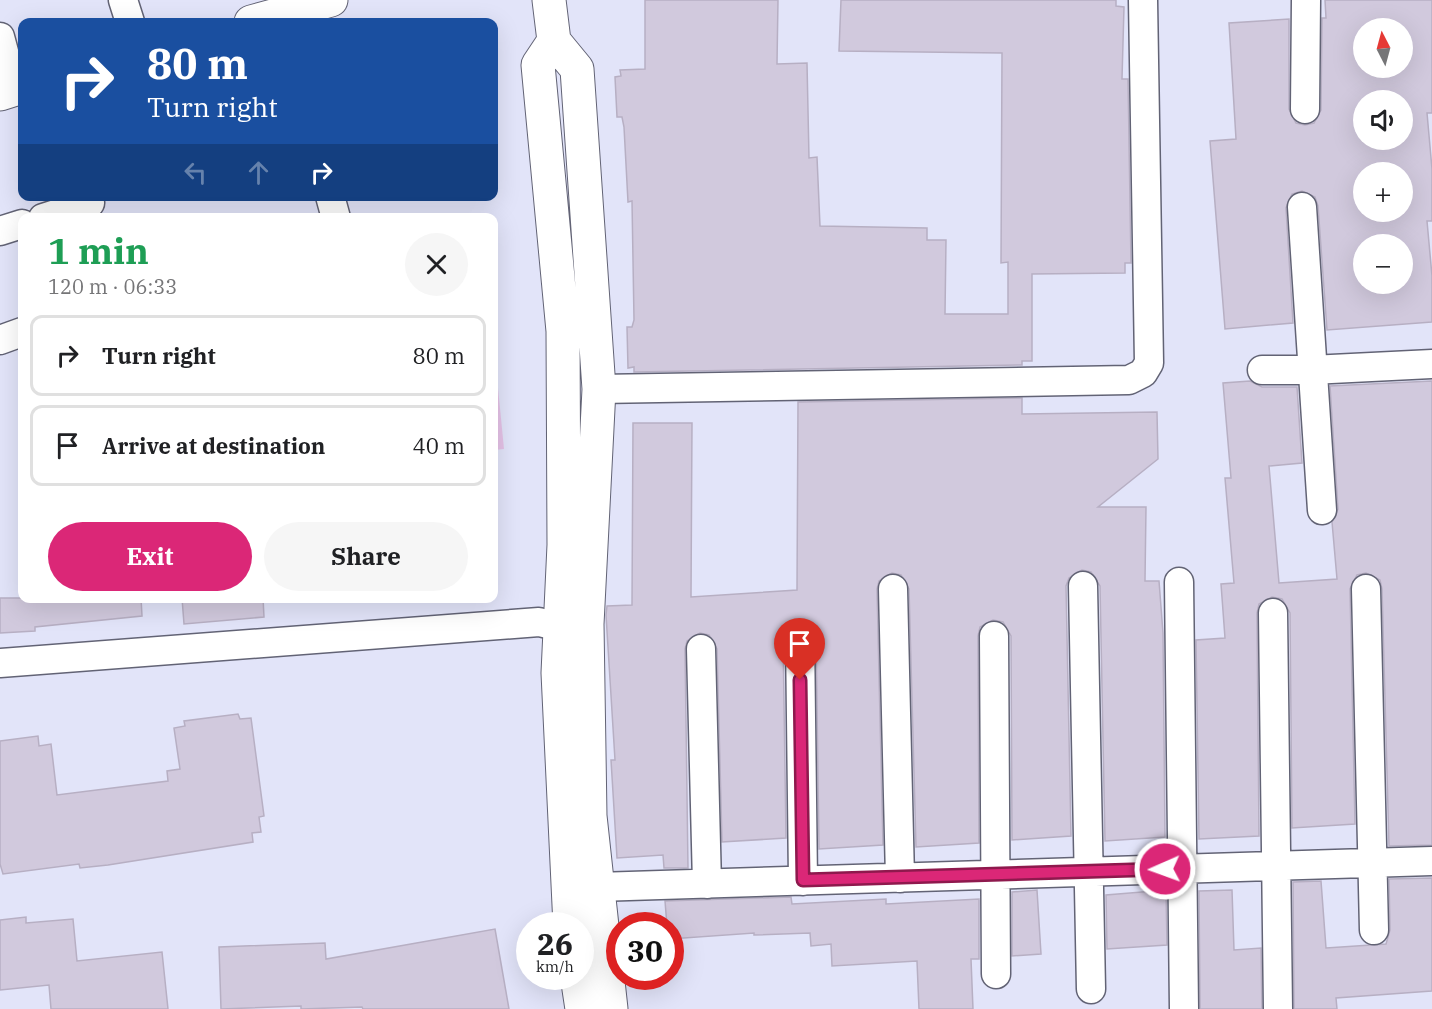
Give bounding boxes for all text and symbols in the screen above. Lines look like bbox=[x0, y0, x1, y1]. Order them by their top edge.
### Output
north arrow bbox=[1353, 18, 1413, 78]
map controls bbox=[1353, 18, 1413, 294]
text: 80 m bbox=[147, 36, 248, 91]
icon: right bbox=[48, 42, 126, 120]
text: Turn right bbox=[147, 89, 278, 124]
button: sound bbox=[1353, 90, 1413, 150]
icon: left bbox=[179, 156, 212, 189]
icon: ahead bbox=[242, 156, 275, 189]
icon: right bbox=[305, 156, 338, 189]
button: + bbox=[1353, 162, 1413, 222]
text: 1 min bbox=[48, 227, 149, 274]
button: close bbox=[405, 233, 468, 296]
button: − bbox=[1353, 234, 1413, 294]
text: 120 m · 06:33 bbox=[48, 273, 177, 300]
icon: right bbox=[51, 339, 84, 372]
text: Turn right bbox=[102, 341, 216, 370]
text: 80 m bbox=[413, 341, 465, 370]
icon: arrive bbox=[51, 429, 84, 462]
text: Arrive at destination bbox=[102, 431, 325, 460]
text: 40 m bbox=[413, 431, 465, 460]
button: Exit bbox=[48, 522, 252, 591]
button: Share bbox=[264, 522, 468, 591]
pin bbox=[774, 618, 825, 680]
icon: arrive bbox=[783, 627, 816, 660]
position arrow bbox=[1133, 837, 1197, 901]
speed limit sign: 30 bbox=[606, 912, 684, 990]
text: 26 bbox=[537, 924, 573, 963]
text: km/h bbox=[536, 957, 574, 976]

